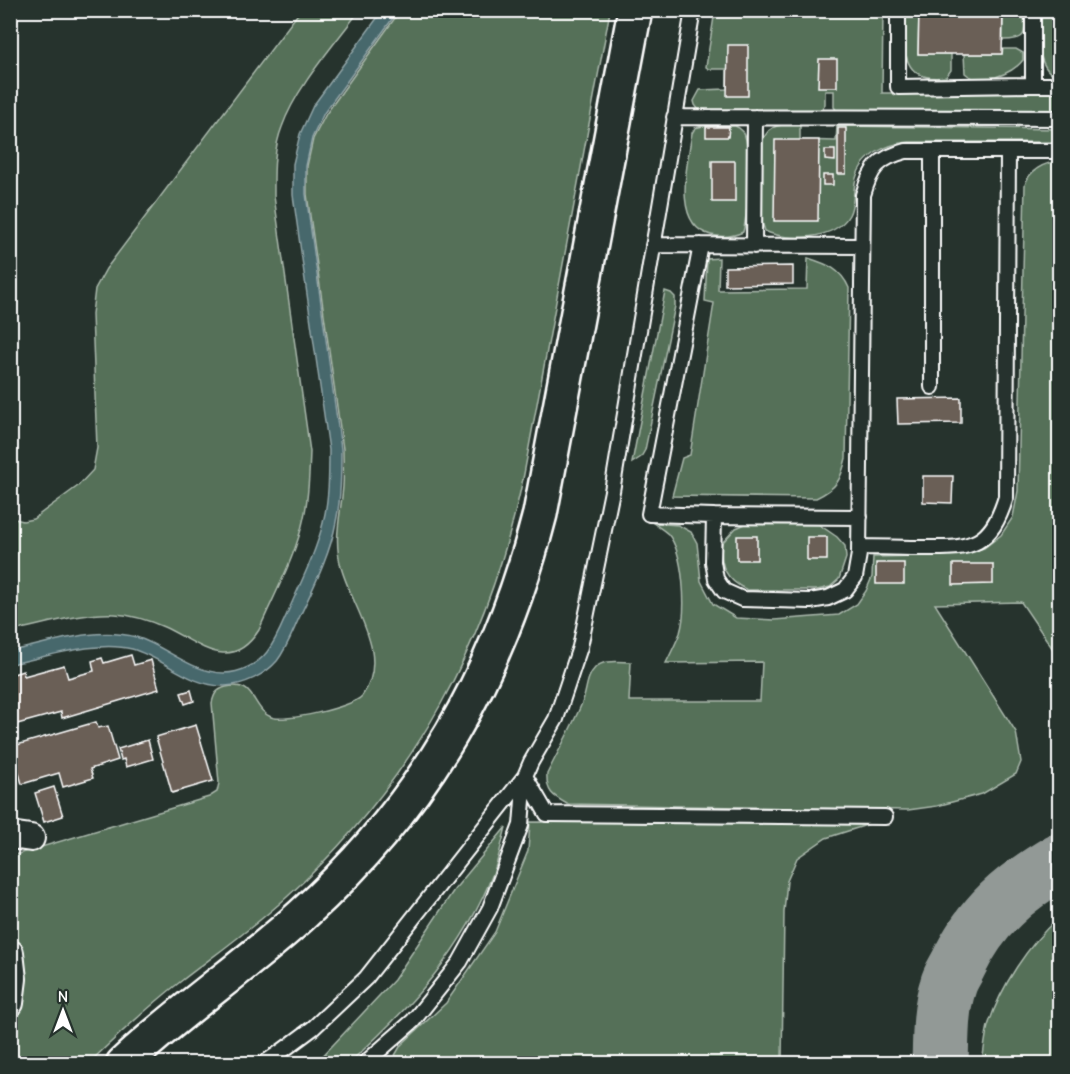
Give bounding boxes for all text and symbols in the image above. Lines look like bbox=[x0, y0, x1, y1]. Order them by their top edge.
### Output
north arrow bbox=[33, 981, 93, 1041]
text: N bbox=[58, 988, 68, 1006]

